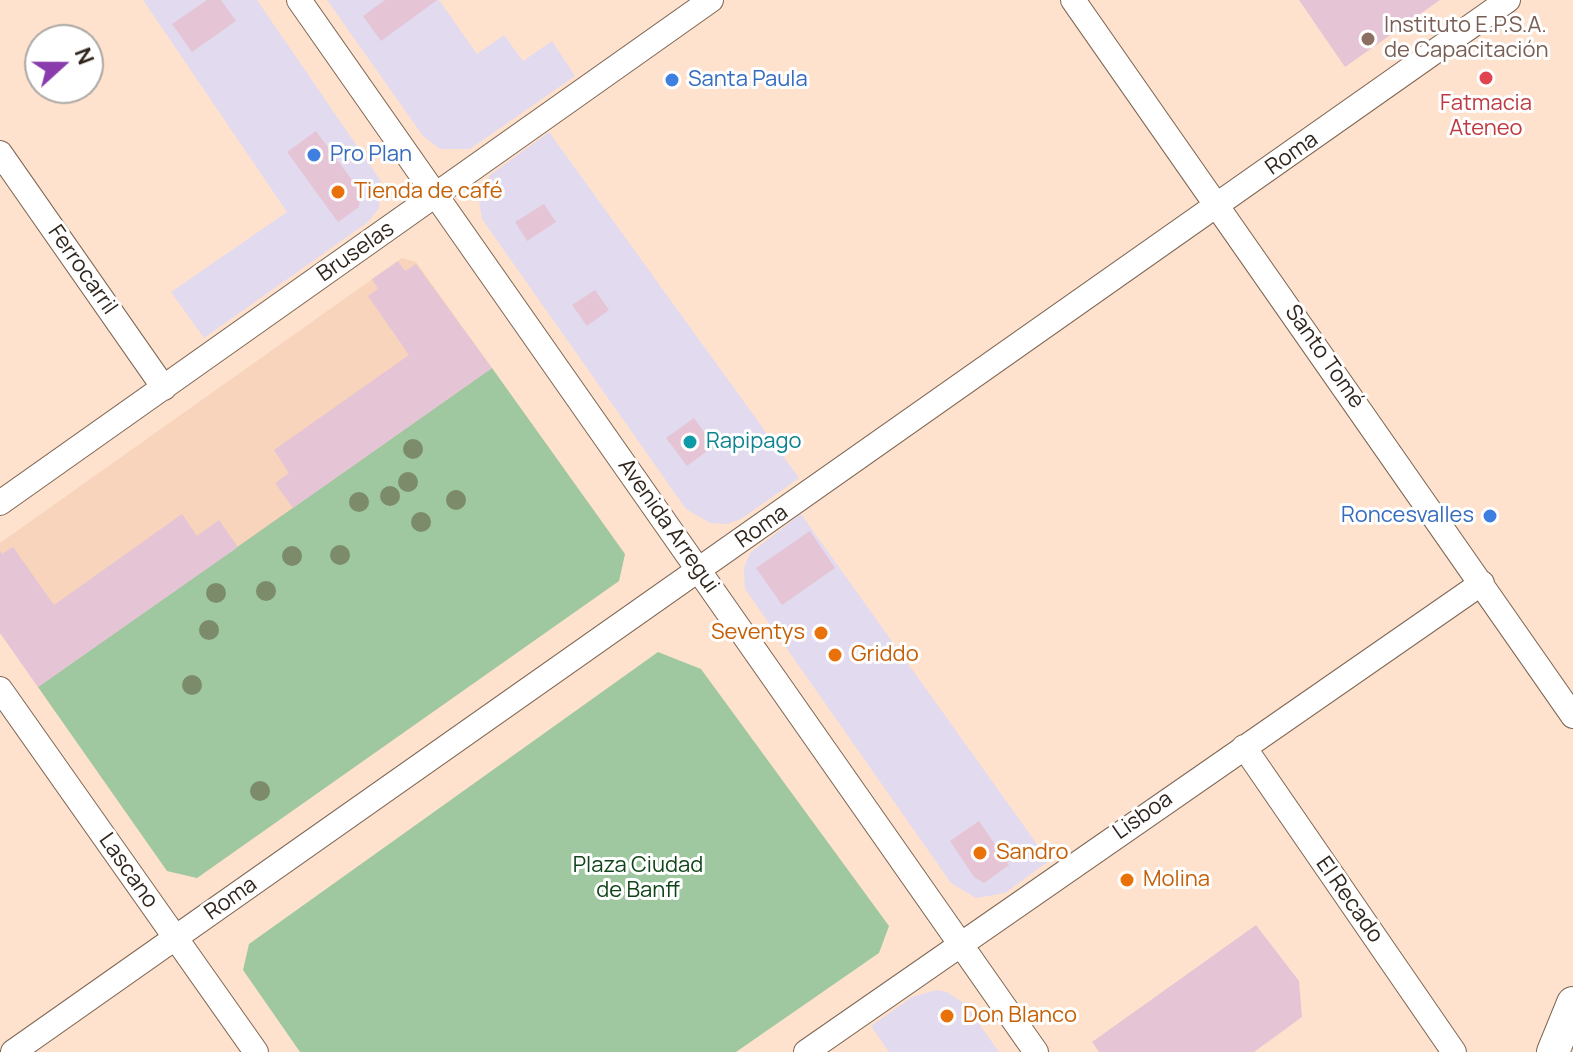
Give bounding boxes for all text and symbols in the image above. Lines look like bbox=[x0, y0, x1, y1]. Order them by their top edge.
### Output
place label: Instituto E.P.S.A. de Capacitación bbox=[1384, 13, 1549, 64]
north arrow bbox=[24, 24, 104, 104]
marker: Instituto E.P.S.A. de Capacitación bbox=[1359, 30, 1377, 48]
text: N bbox=[68, 43, 101, 69]
place label: Santa Paula bbox=[688, 67, 808, 93]
marker: Fatmacia Ateneo bbox=[1477, 69, 1495, 87]
marker: Santa Paula bbox=[663, 71, 681, 89]
place label: Fatmacia Ateneo bbox=[1440, 91, 1532, 142]
street label: Roma bbox=[1261, 127, 1323, 181]
place label: Pro Plan bbox=[330, 142, 412, 168]
marker: Pro Plan bbox=[305, 146, 323, 164]
place label: Tienda de café bbox=[354, 179, 503, 205]
marker: Tienda de café bbox=[329, 183, 347, 201]
street label: Bruselas bbox=[312, 216, 400, 288]
street label: Ferrocarril bbox=[42, 220, 122, 320]
street label: Santo Tomé bbox=[1279, 300, 1369, 414]
place label: Rapipago bbox=[706, 429, 802, 455]
marker: Rapipago bbox=[681, 433, 699, 451]
street label: Avenida Arregui bbox=[612, 454, 724, 598]
street label: Roma bbox=[731, 500, 793, 554]
place label: Roncesvalles bbox=[1341, 503, 1474, 529]
marker: Roncesvalles bbox=[1481, 507, 1499, 525]
place label: Seventys bbox=[711, 620, 805, 646]
marker: Seventys bbox=[812, 624, 830, 642]
place label: Griddo bbox=[851, 642, 919, 668]
marker: Griddo bbox=[826, 646, 844, 664]
street label: Lisboa bbox=[1108, 786, 1178, 846]
street label: Lascano bbox=[93, 828, 163, 914]
place label: Sandro bbox=[996, 840, 1069, 866]
marker: Sandro bbox=[971, 844, 989, 862]
street label: El Recado bbox=[1310, 852, 1388, 948]
park label: Plaza Ciudad de Banff bbox=[573, 853, 703, 904]
place label: Molina bbox=[1143, 867, 1210, 893]
marker: Molina bbox=[1118, 871, 1136, 889]
street label: Roma bbox=[200, 872, 262, 926]
place label: Don Blanco bbox=[963, 1003, 1077, 1029]
marker: Don Blanco bbox=[938, 1007, 956, 1025]

